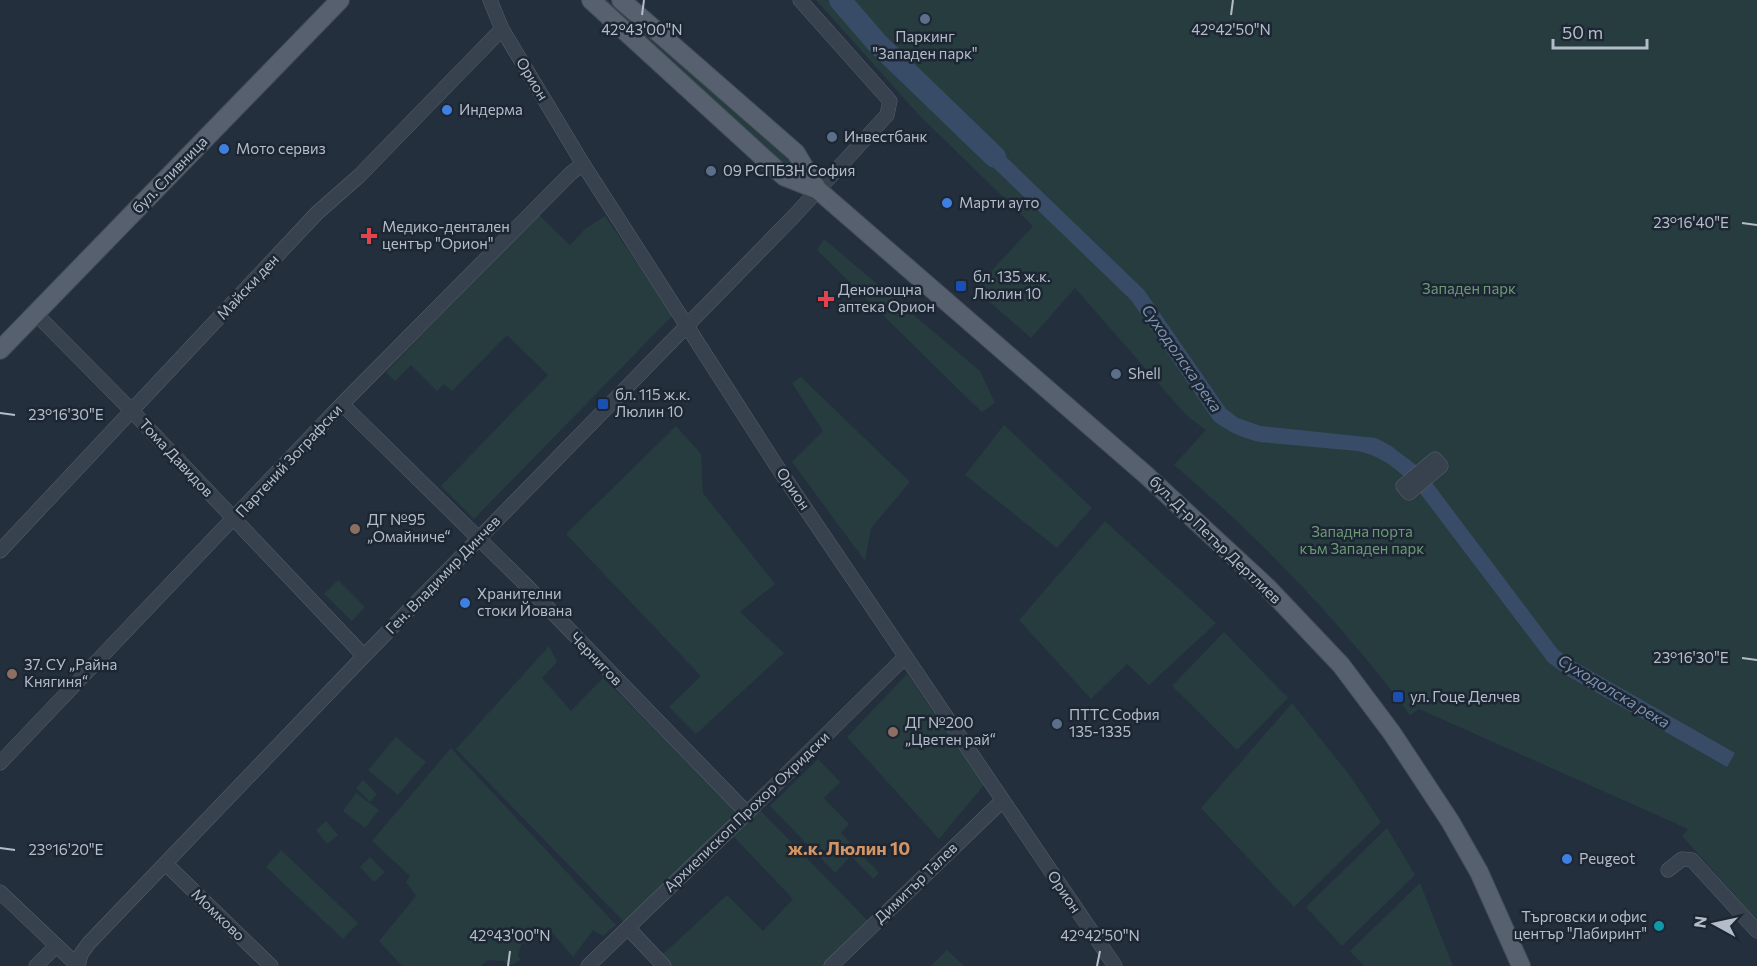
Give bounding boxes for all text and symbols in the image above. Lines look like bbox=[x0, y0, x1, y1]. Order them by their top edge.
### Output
marker: Паркинг "Западен парк" bbox=[918, 12, 932, 26]
scale bar bbox=[1553, 12, 1648, 50]
text: 42°43'00"N bbox=[601, 20, 683, 38]
text: 42°42'50"N bbox=[1191, 20, 1271, 38]
text: 50 m bbox=[1562, 21, 1603, 43]
place label: Паркинг "Западен парк" bbox=[872, 27, 978, 62]
street label: Орион bbox=[513, 54, 553, 103]
place label: Индерма bbox=[459, 100, 523, 118]
marker: Индерма bbox=[440, 103, 454, 117]
place label: Инвестбанк bbox=[844, 127, 928, 145]
marker: Инвестбанк bbox=[825, 130, 839, 144]
street label: бул. Сливница bbox=[128, 132, 211, 217]
place label: Мото сервиз bbox=[236, 139, 326, 157]
marker: Мото сервиз bbox=[217, 142, 231, 156]
place label: 09 РСПБЗН София bbox=[723, 161, 855, 179]
marker: 09 РСПБЗН София bbox=[704, 164, 718, 178]
place label: Марти ауто bbox=[959, 193, 1039, 211]
marker: Марти ауто bbox=[940, 196, 954, 210]
text: 23°16'40"E bbox=[1653, 213, 1729, 231]
place label: Медико-дентален център "Орион" bbox=[382, 217, 510, 252]
marker: Медико-дентален център "Орион" bbox=[360, 227, 378, 245]
street label: Майски ден bbox=[212, 250, 282, 323]
place label: бл. 135 ж.к. Люлин 10 bbox=[973, 267, 1051, 302]
marker: бл. 135 ж.к. Люлин 10 bbox=[954, 279, 968, 293]
park label: Западен парк bbox=[1422, 279, 1516, 297]
place label: Денонощна аптека Орион bbox=[838, 280, 935, 315]
marker: Денонощна аптека Орион bbox=[819, 292, 833, 306]
water label: Суходолска река bbox=[1138, 300, 1227, 415]
place label: Shell bbox=[1128, 364, 1161, 382]
marker: Shell bbox=[1109, 367, 1123, 381]
place label: бл. 115 ж.к. Люлин 10 bbox=[615, 385, 690, 420]
marker: бл. 115 ж.к. Люлин 10 bbox=[596, 397, 610, 411]
street label: Партений Зографски bbox=[231, 400, 345, 520]
text: 23°16'30"E bbox=[28, 405, 104, 423]
street label: Тома Давидов bbox=[136, 414, 218, 500]
street label: Орион bbox=[773, 464, 814, 513]
street label: бул. Д-р Петър Дертлиев bbox=[1146, 472, 1285, 607]
place label: ДГ №95 „Омайниче“ bbox=[367, 510, 451, 545]
street label: Ген. Владимир Динчев bbox=[381, 511, 503, 637]
marker: ДГ №95 „Омайниче“ bbox=[348, 522, 362, 536]
park label: Западна порта към Западен парк bbox=[1300, 522, 1424, 557]
place label: Хранителни стоки Йована bbox=[477, 584, 572, 619]
marker: Хранителни стоки Йована bbox=[458, 596, 472, 610]
street label: Чернигов bbox=[567, 628, 627, 689]
text: 23°16'30"E bbox=[1653, 648, 1729, 666]
water label: Суходолска река bbox=[1555, 650, 1674, 731]
place label: 37. СУ „Райна Княгиня“ bbox=[24, 655, 117, 690]
marker: 37. СУ „Райна Княгиня“ bbox=[5, 667, 19, 681]
place label: ул. Гоце Делчев bbox=[1410, 687, 1520, 705]
marker: ул. Гоце Делчев bbox=[1391, 690, 1405, 704]
place label: ПТТС София 135-1335 bbox=[1069, 705, 1160, 740]
place label: ДГ №200 „Цветен рай“ bbox=[905, 713, 996, 748]
marker: ПТТС София 135-1335 bbox=[1050, 717, 1064, 731]
marker: ДГ №200 „Цветен рай“ bbox=[886, 725, 900, 739]
street label: Архиепископ Прохор Охридски bbox=[660, 727, 833, 895]
district label: ж.к. Люлин 10 bbox=[788, 837, 910, 859]
street label: Димитър Талев bbox=[870, 838, 961, 926]
text: 23°16'20"E bbox=[29, 840, 104, 858]
place label: Peugeot bbox=[1579, 849, 1635, 867]
marker: Peugeot bbox=[1560, 852, 1574, 866]
street label: Орион bbox=[1044, 867, 1085, 916]
street label: Момково bbox=[188, 884, 249, 944]
north arrow bbox=[1685, 894, 1745, 954]
place label: Търговски и офис център "Лабиринт" bbox=[1514, 907, 1647, 942]
text: N bbox=[1689, 915, 1710, 929]
marker: Търговски и офис център "Лабиринт" bbox=[1652, 919, 1666, 933]
text: 42°43'00"N bbox=[469, 926, 551, 944]
text: 42°42'50"N bbox=[1060, 926, 1140, 944]

